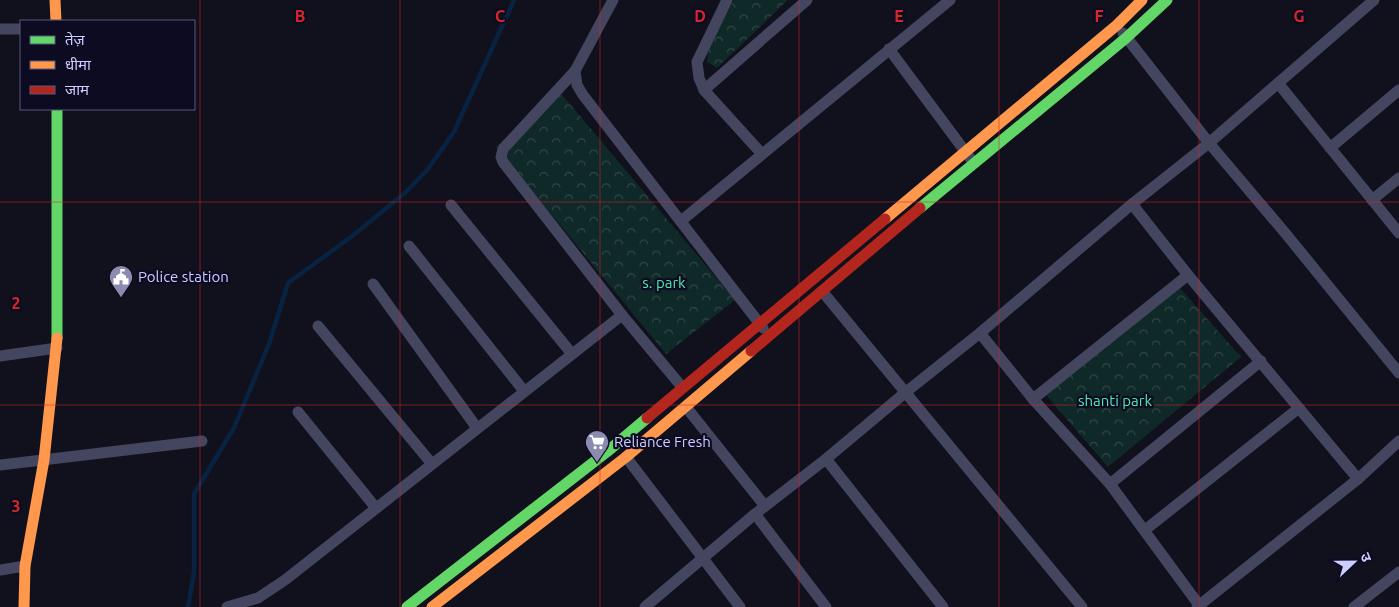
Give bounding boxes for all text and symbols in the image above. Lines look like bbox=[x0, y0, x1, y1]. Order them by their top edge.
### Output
text: B bbox=[295, 7, 305, 25]
text: C bbox=[495, 7, 505, 25]
text: D bbox=[694, 7, 706, 25]
text: E bbox=[894, 7, 904, 25]
text: F bbox=[1095, 7, 1104, 25]
text: G bbox=[1293, 7, 1305, 25]
legend bbox=[20, 20, 195, 110]
text: तेज़ bbox=[65, 31, 86, 48]
text: धीमा bbox=[65, 56, 92, 73]
text: जाम bbox=[65, 81, 90, 98]
public building icon: Police station bbox=[108, 264, 134, 298]
place label: Police station bbox=[138, 268, 229, 285]
park label: s. park bbox=[642, 274, 686, 291]
text: 2 bbox=[11, 294, 21, 312]
park label: shanti park bbox=[1078, 392, 1152, 409]
supermarket icon: Reliance Fresh bbox=[584, 429, 610, 463]
place label: Reliance Fresh bbox=[614, 433, 711, 450]
text: 3 bbox=[11, 497, 21, 515]
north arrow bbox=[1329, 537, 1379, 587]
text: उ bbox=[1357, 550, 1375, 565]

